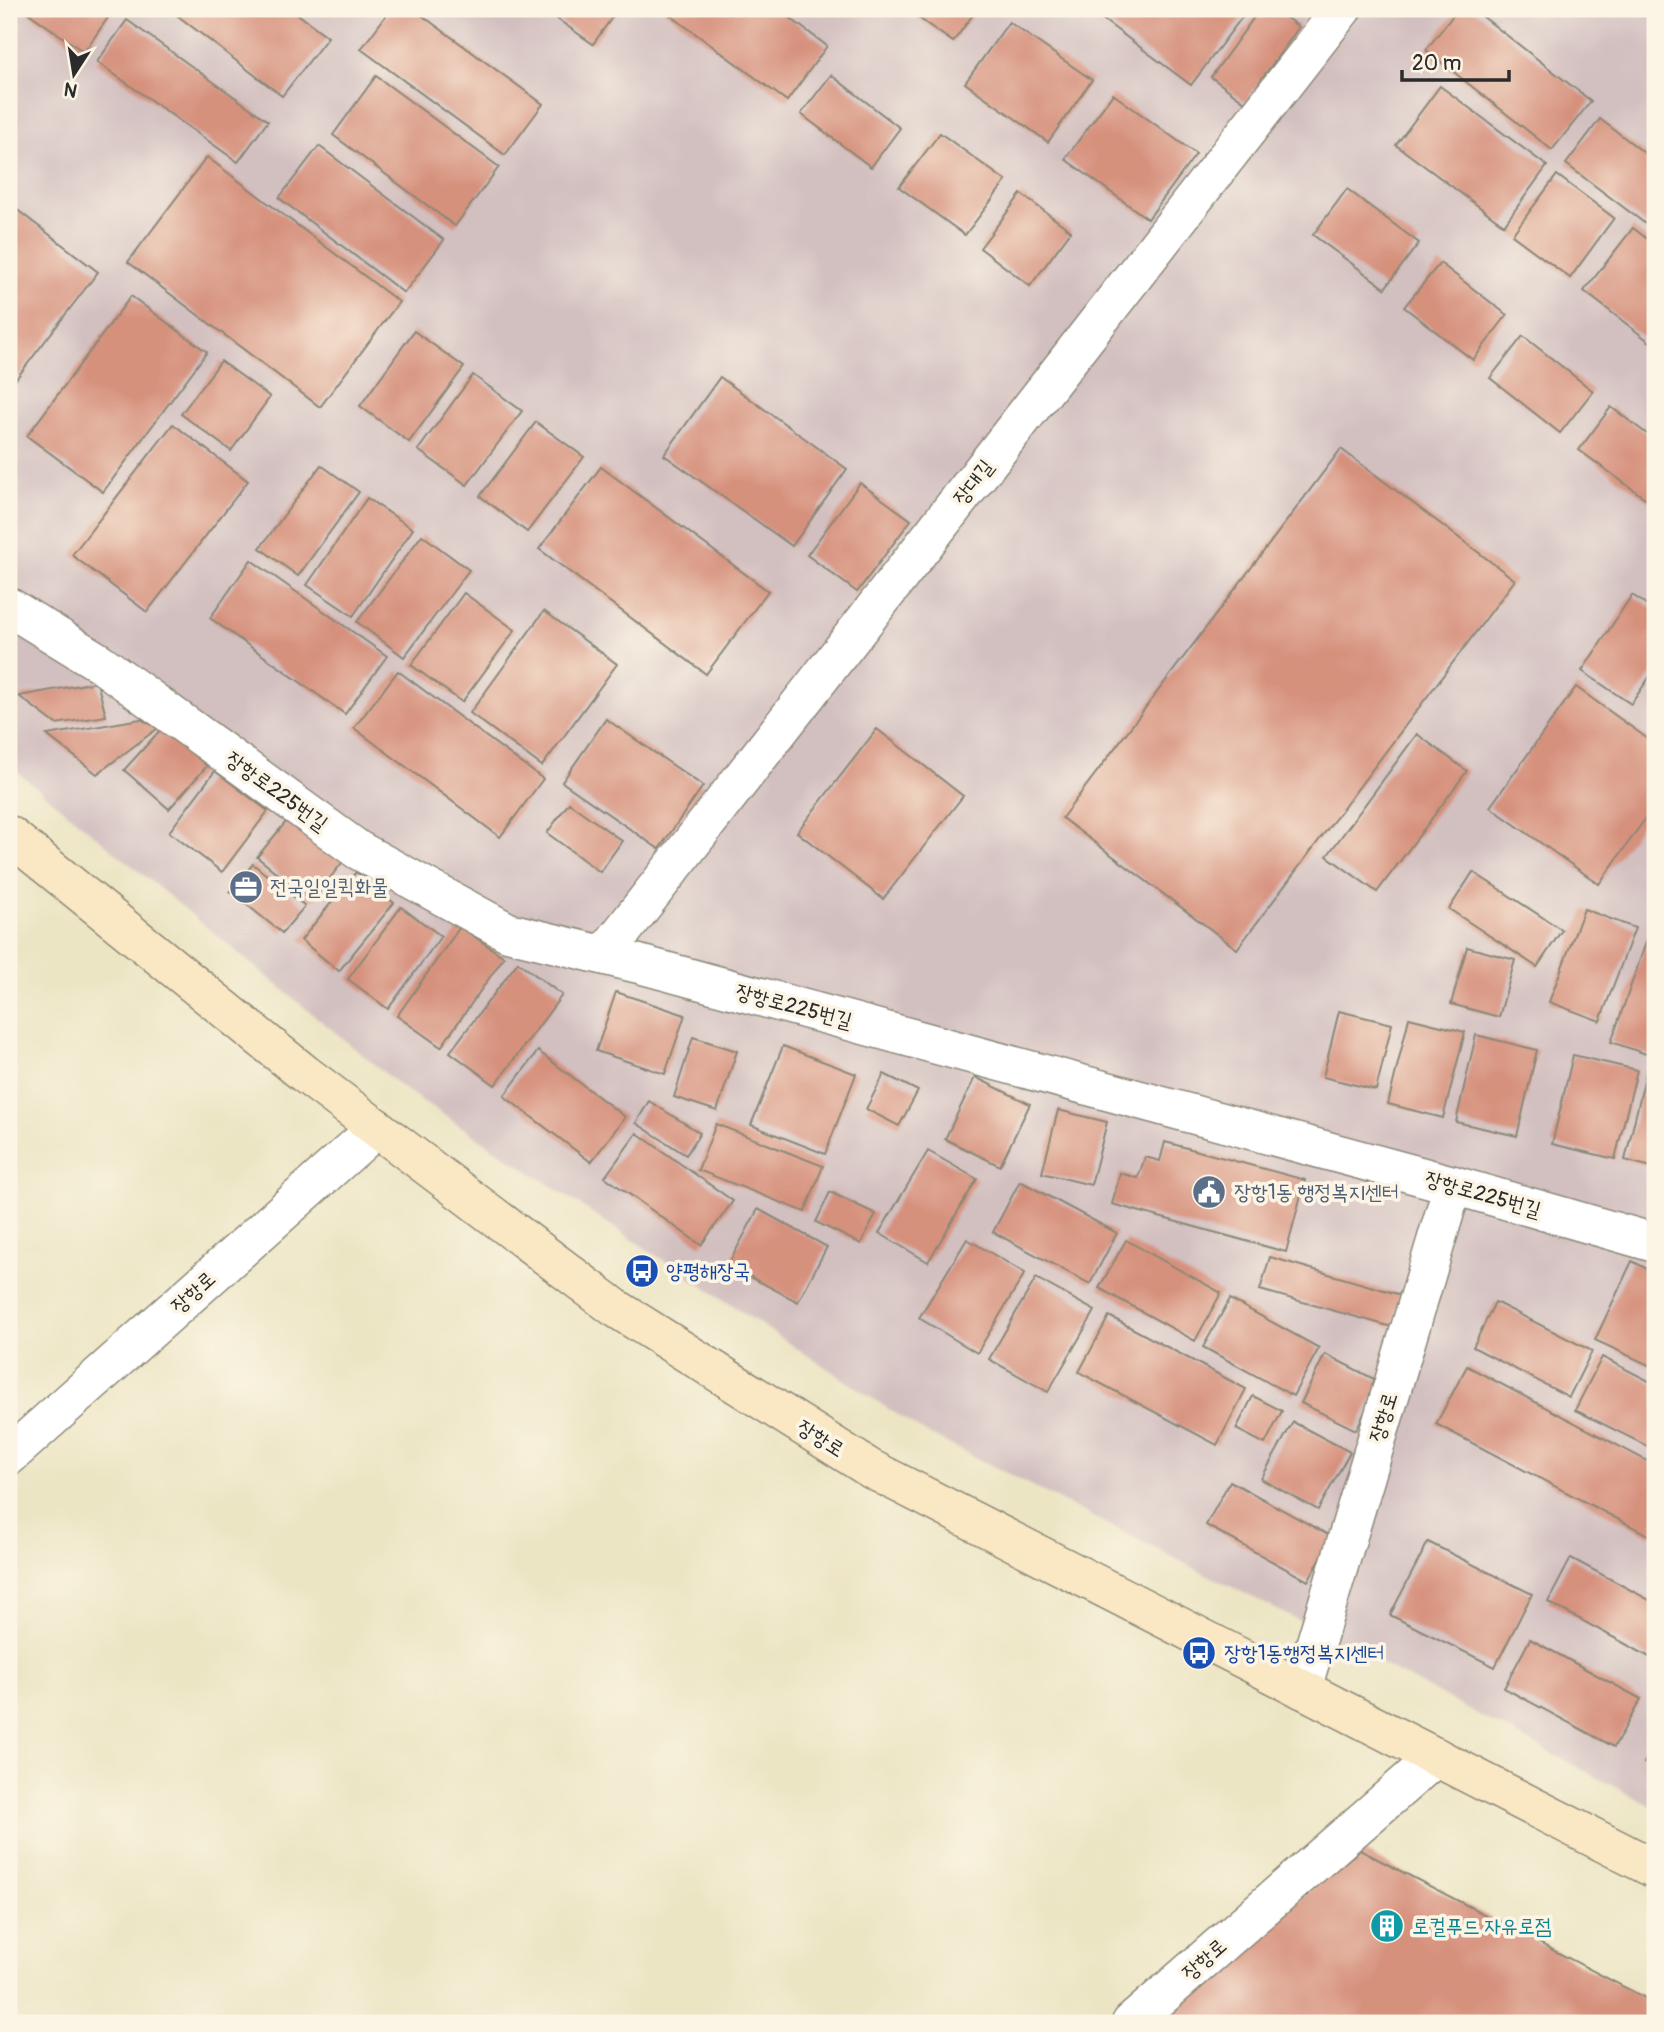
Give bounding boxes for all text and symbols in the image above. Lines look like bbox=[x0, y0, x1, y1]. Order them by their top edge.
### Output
north arrow bbox=[38, 38, 108, 108]
scale bar bbox=[1402, 38, 1508, 82]
text: 20 m bbox=[1412, 50, 1461, 77]
text: N bbox=[62, 77, 79, 103]
street label: 장대길 bbox=[947, 454, 1000, 511]
street label: 장항로225번길 bbox=[220, 745, 333, 837]
office icon: 전국일일퀵화물 bbox=[227, 868, 265, 906]
place label: 전국일일퀵화물 bbox=[270, 874, 388, 901]
street label: 장항로225번길 bbox=[733, 978, 855, 1035]
street label: 장항로225번길 bbox=[1422, 1165, 1544, 1224]
public building icon: 장항1동 행정복지센터 bbox=[1190, 1173, 1228, 1211]
place label: 장항1동 행정복지센터 bbox=[1234, 1179, 1399, 1206]
bus stop icon: 양평해장국 bbox=[623, 1252, 661, 1290]
place label: 양평해장국 bbox=[666, 1258, 751, 1285]
street label: 장항로 bbox=[165, 1265, 221, 1319]
street label: 장항로 bbox=[1363, 1389, 1404, 1445]
street label: 장항로 bbox=[792, 1414, 849, 1463]
bus stop icon: 장항1동행정복지센터 bbox=[1180, 1634, 1218, 1672]
place label: 장항1동행정복지센터 bbox=[1224, 1640, 1384, 1667]
building icon: 로컬푸드 자유로점 bbox=[1368, 1907, 1406, 1945]
place label: 로컬푸드 자유로점 bbox=[1412, 1913, 1552, 1940]
street label: 장항로 bbox=[1176, 1933, 1232, 1986]

